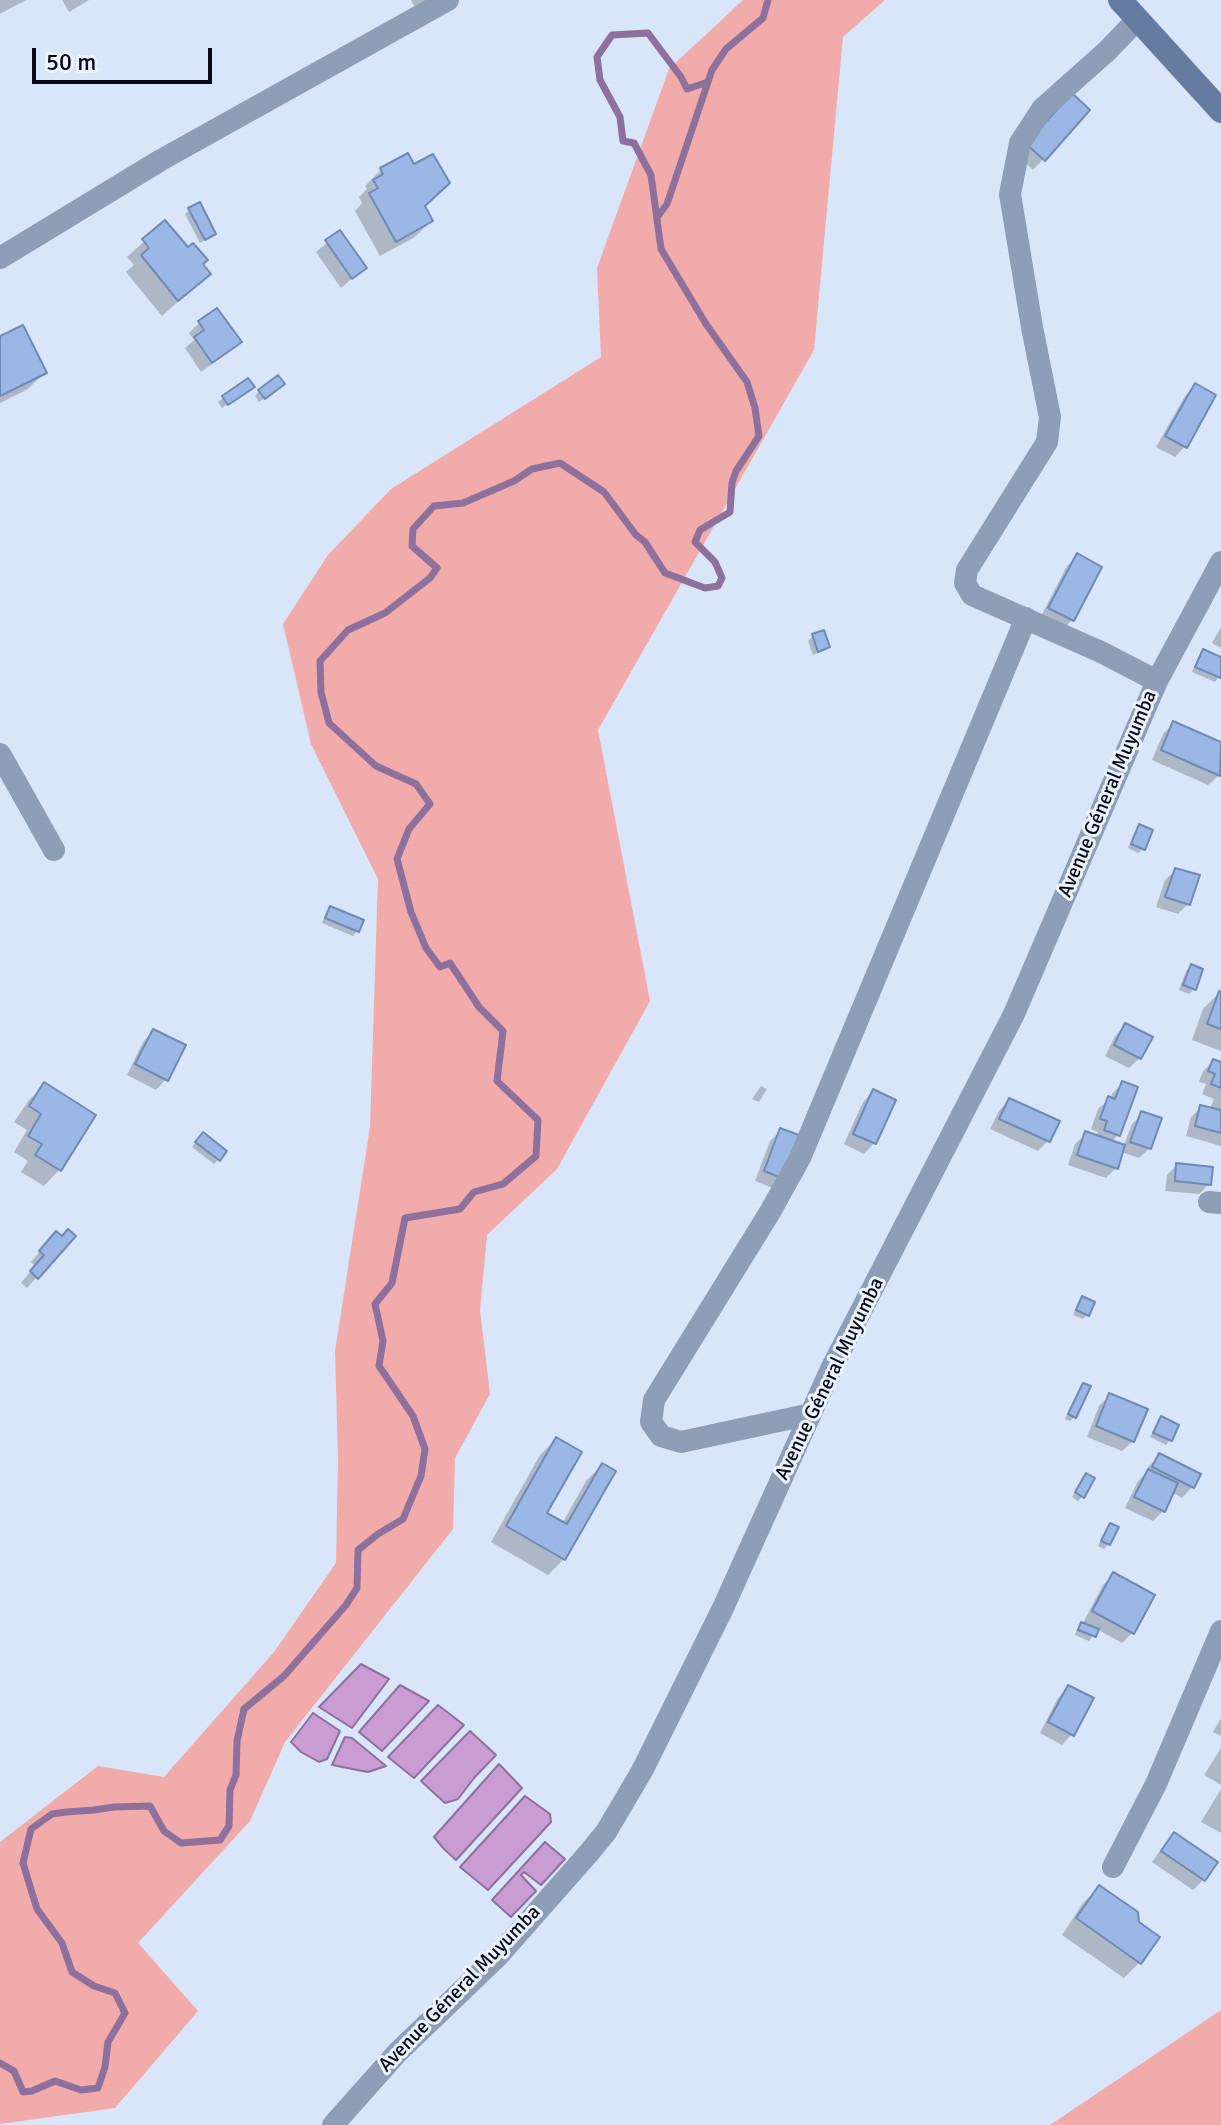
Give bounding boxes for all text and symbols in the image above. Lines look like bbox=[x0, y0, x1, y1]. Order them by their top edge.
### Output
scale bar bbox=[36, 32, 216, 82]
text: 50 m bbox=[46, 47, 96, 77]
street label: Avenue Géneral Muyumba bbox=[1054, 687, 1162, 901]
street label: Avenue Géneral Muyumba bbox=[770, 1274, 890, 1484]
street label: Avenue Géneral Muyumba bbox=[374, 1901, 546, 2077]

